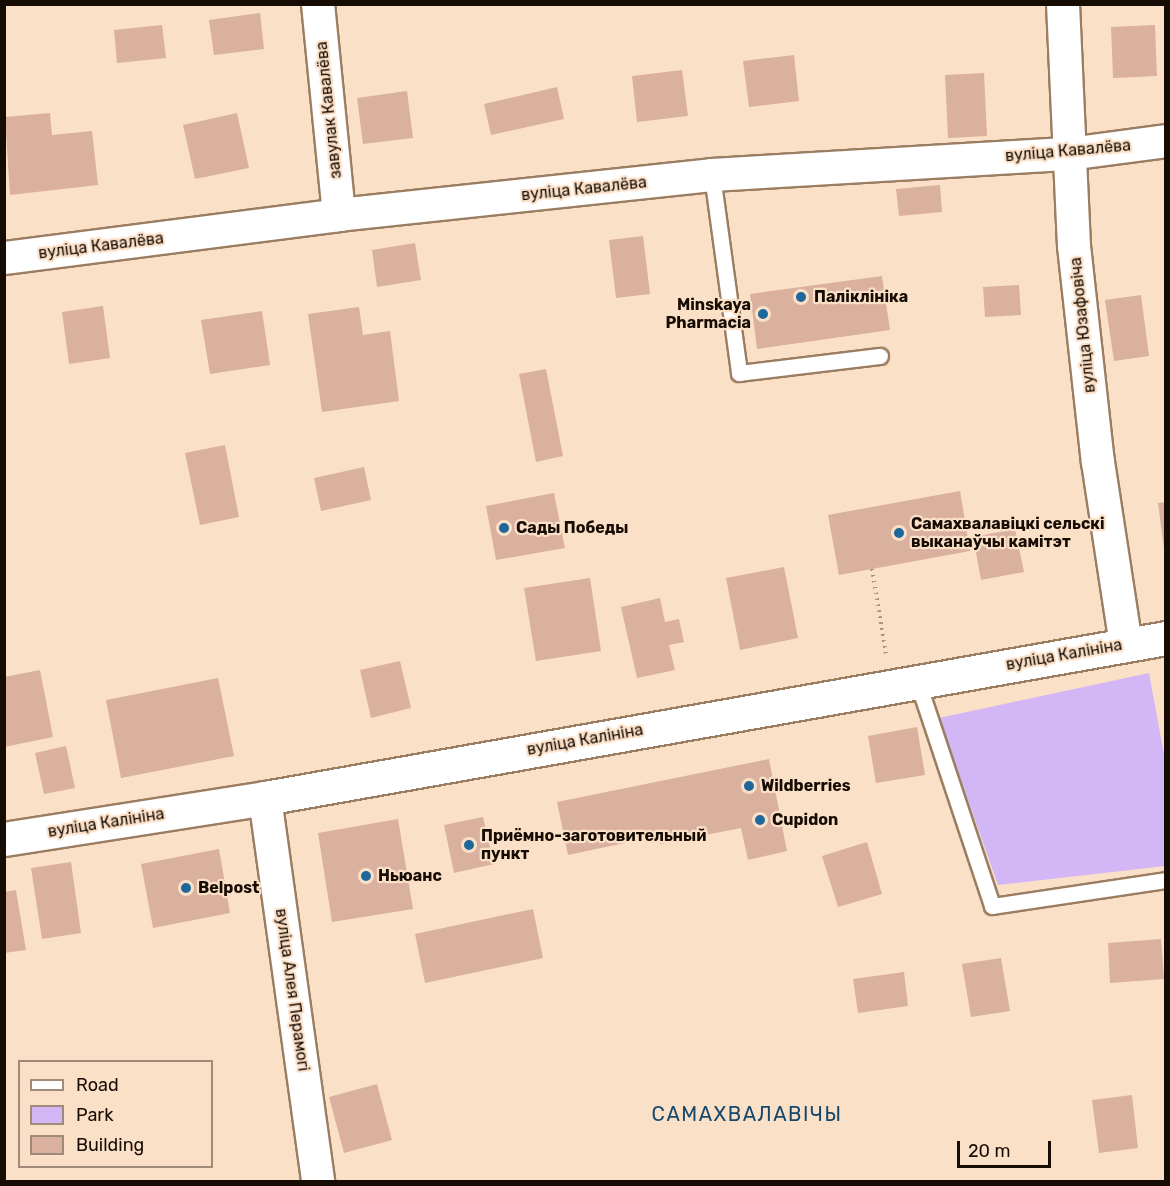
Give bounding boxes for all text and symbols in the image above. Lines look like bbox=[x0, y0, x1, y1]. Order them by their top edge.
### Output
street label: завулак Кавалёва bbox=[312, 40, 346, 180]
street label: вуліца Кавалёва bbox=[1004, 136, 1132, 166]
street label: вуліца Кавалёва bbox=[520, 173, 648, 205]
street label: вуліца Кавалёва bbox=[37, 229, 165, 263]
street label: вуліца Юзафовіча bbox=[1066, 256, 1100, 394]
place label: Паліклініка bbox=[814, 287, 908, 307]
marker: Паліклініка bbox=[792, 288, 810, 306]
place label: Minskaya Pharmacia bbox=[666, 295, 751, 333]
marker: Minskaya Pharmacia bbox=[756, 307, 770, 321]
place label: Самахвалавіцкі сельскі выканаўчы камітэт bbox=[911, 514, 1105, 552]
place label: Сады Победы bbox=[516, 518, 628, 538]
marker: Сады Победы bbox=[497, 521, 511, 535]
marker: Самахвалавіцкі сельскі выканаўчы камітэт bbox=[892, 526, 906, 540]
street label: вуліца Калініна bbox=[1004, 635, 1124, 675]
street label: вуліца Калініна bbox=[525, 720, 645, 760]
place label: Wildberries bbox=[761, 776, 851, 796]
marker: Wildberries bbox=[742, 779, 756, 793]
street label: вуліца Калініна bbox=[46, 804, 166, 842]
place label: Cupidon bbox=[772, 810, 838, 830]
marker: Cupidon bbox=[753, 813, 767, 827]
place label: Приёмно-заготовительный пункт bbox=[481, 826, 706, 864]
marker: Приёмно-заготовительный пункт bbox=[462, 838, 476, 852]
place label: Ньюанс bbox=[378, 866, 442, 886]
marker: Ньюанс bbox=[359, 869, 373, 883]
place label: Belpost bbox=[198, 878, 259, 898]
marker: Belpost bbox=[179, 881, 193, 895]
street label: вуліца Алея Перамогі bbox=[271, 907, 313, 1073]
legend bbox=[18, 1060, 213, 1168]
text: Road bbox=[76, 1074, 119, 1096]
district label: САМАХВАЛАВІЧЫ bbox=[652, 1102, 842, 1126]
text: Park bbox=[76, 1104, 113, 1126]
scale bar bbox=[960, 1129, 1054, 1167]
text: Building bbox=[76, 1134, 144, 1156]
text: 20 m bbox=[968, 1140, 1010, 1162]

